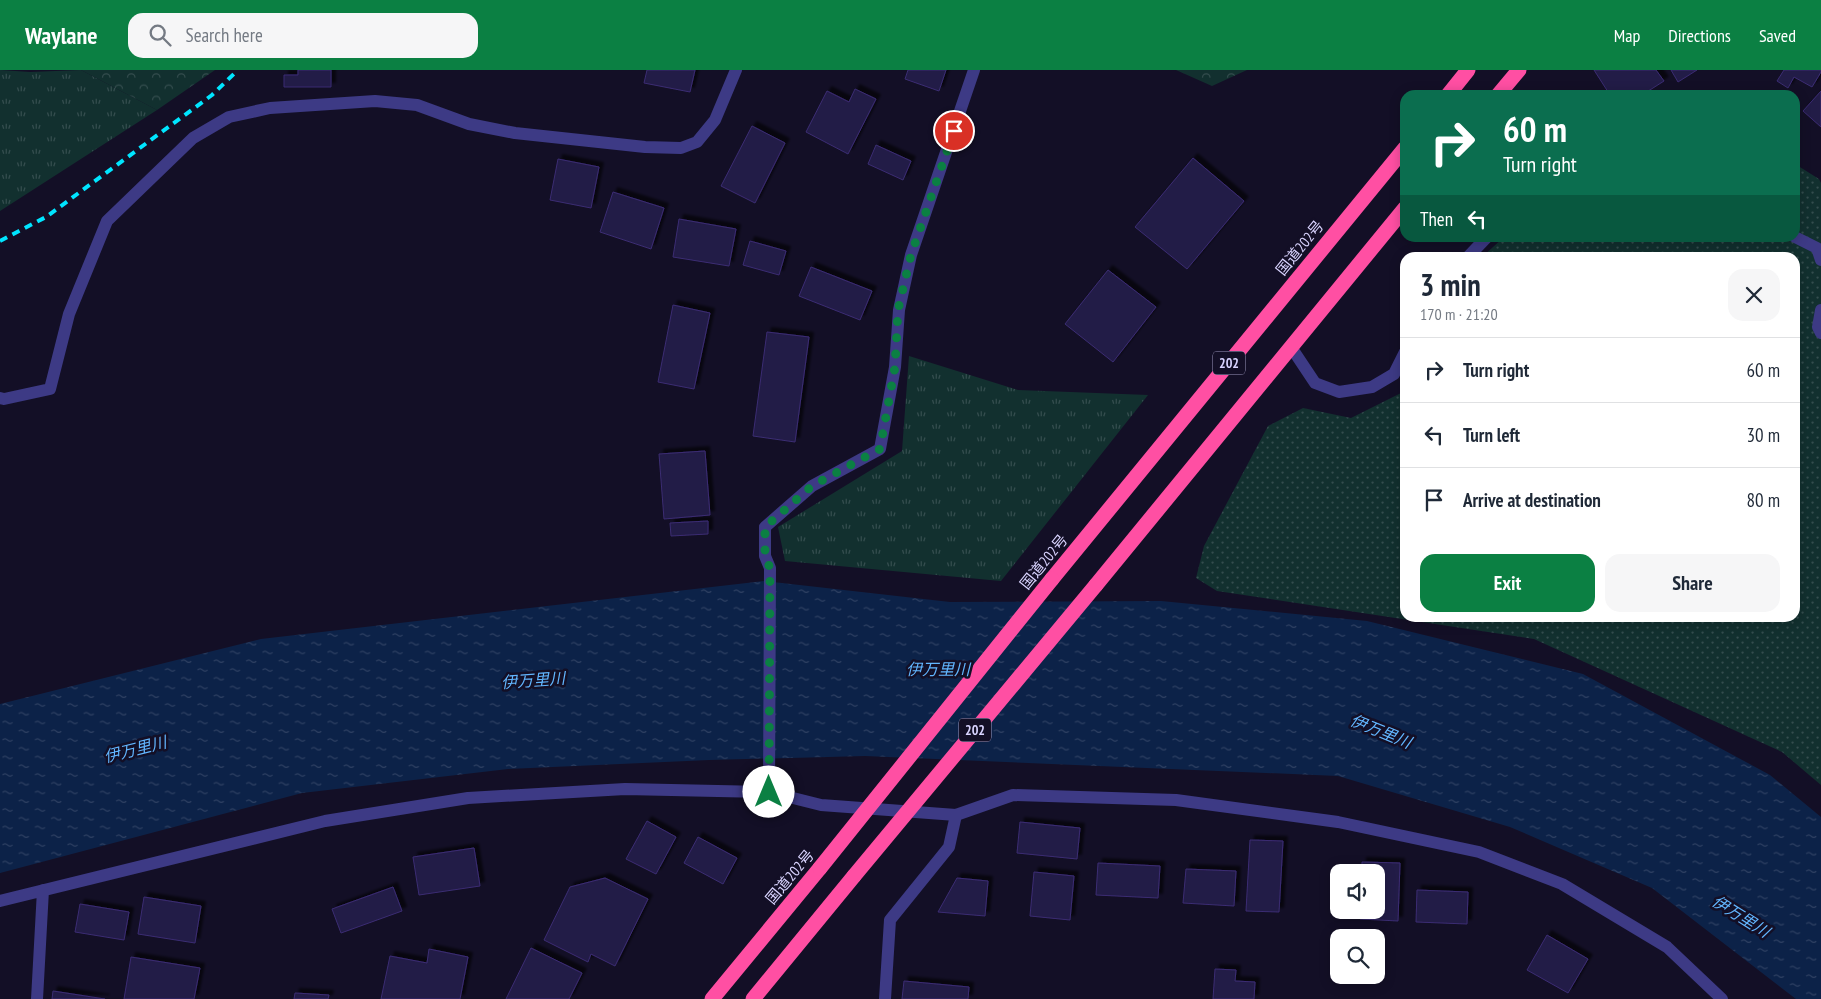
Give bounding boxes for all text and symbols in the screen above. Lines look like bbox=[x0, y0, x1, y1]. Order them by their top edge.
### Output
search box bbox=[128, 13, 478, 58]
text: Waylane bbox=[25, 20, 98, 51]
icon: search bbox=[146, 21, 174, 49]
text: Search here bbox=[186, 23, 263, 47]
text: Map bbox=[1614, 24, 1640, 47]
text: Directions bbox=[1668, 24, 1731, 47]
text: Saved bbox=[1759, 24, 1796, 47]
text: 60 m bbox=[1503, 106, 1567, 152]
pin bbox=[933, 110, 975, 152]
icon: right bbox=[1420, 110, 1485, 175]
icon: arrive bbox=[940, 117, 968, 145]
text: Turn right bbox=[1503, 150, 1577, 178]
icon: left bbox=[1463, 205, 1491, 233]
text: Then bbox=[1420, 207, 1453, 231]
street label: 国道202号 bbox=[1272, 216, 1328, 279]
text: 3 min bbox=[1420, 265, 1481, 304]
button: close bbox=[1728, 269, 1780, 321]
text: 170 m · 21:20 bbox=[1420, 304, 1498, 324]
road number: 202 bbox=[1213, 352, 1245, 374]
icon: right bbox=[1420, 356, 1448, 384]
text: Turn right bbox=[1463, 358, 1529, 382]
text: 60 m bbox=[1747, 358, 1780, 382]
icon: left bbox=[1420, 421, 1448, 449]
text: Turn left bbox=[1463, 423, 1520, 447]
text: 30 m bbox=[1747, 423, 1780, 447]
icon: arrive bbox=[1420, 486, 1448, 514]
text: Arrive at destination bbox=[1463, 488, 1601, 512]
text: 80 m bbox=[1747, 488, 1780, 512]
street label: 国道202号 bbox=[1016, 530, 1072, 593]
button: Exit bbox=[1420, 554, 1595, 612]
button: Share bbox=[1605, 554, 1780, 612]
water label: 伊万里川 bbox=[906, 659, 972, 679]
water label: 伊万里川 bbox=[500, 668, 568, 692]
water label: 伊万里川 bbox=[1348, 710, 1416, 753]
road number: 202 bbox=[959, 718, 991, 742]
water label: 伊万里川 bbox=[102, 731, 170, 766]
position arrow bbox=[742, 765, 794, 817]
street label: 国道202号 bbox=[761, 846, 818, 908]
map controls bbox=[1330, 864, 1385, 984]
button: sound bbox=[1330, 864, 1385, 919]
water label: 伊万里川 bbox=[1709, 891, 1775, 942]
button: search bbox=[1330, 929, 1385, 984]

